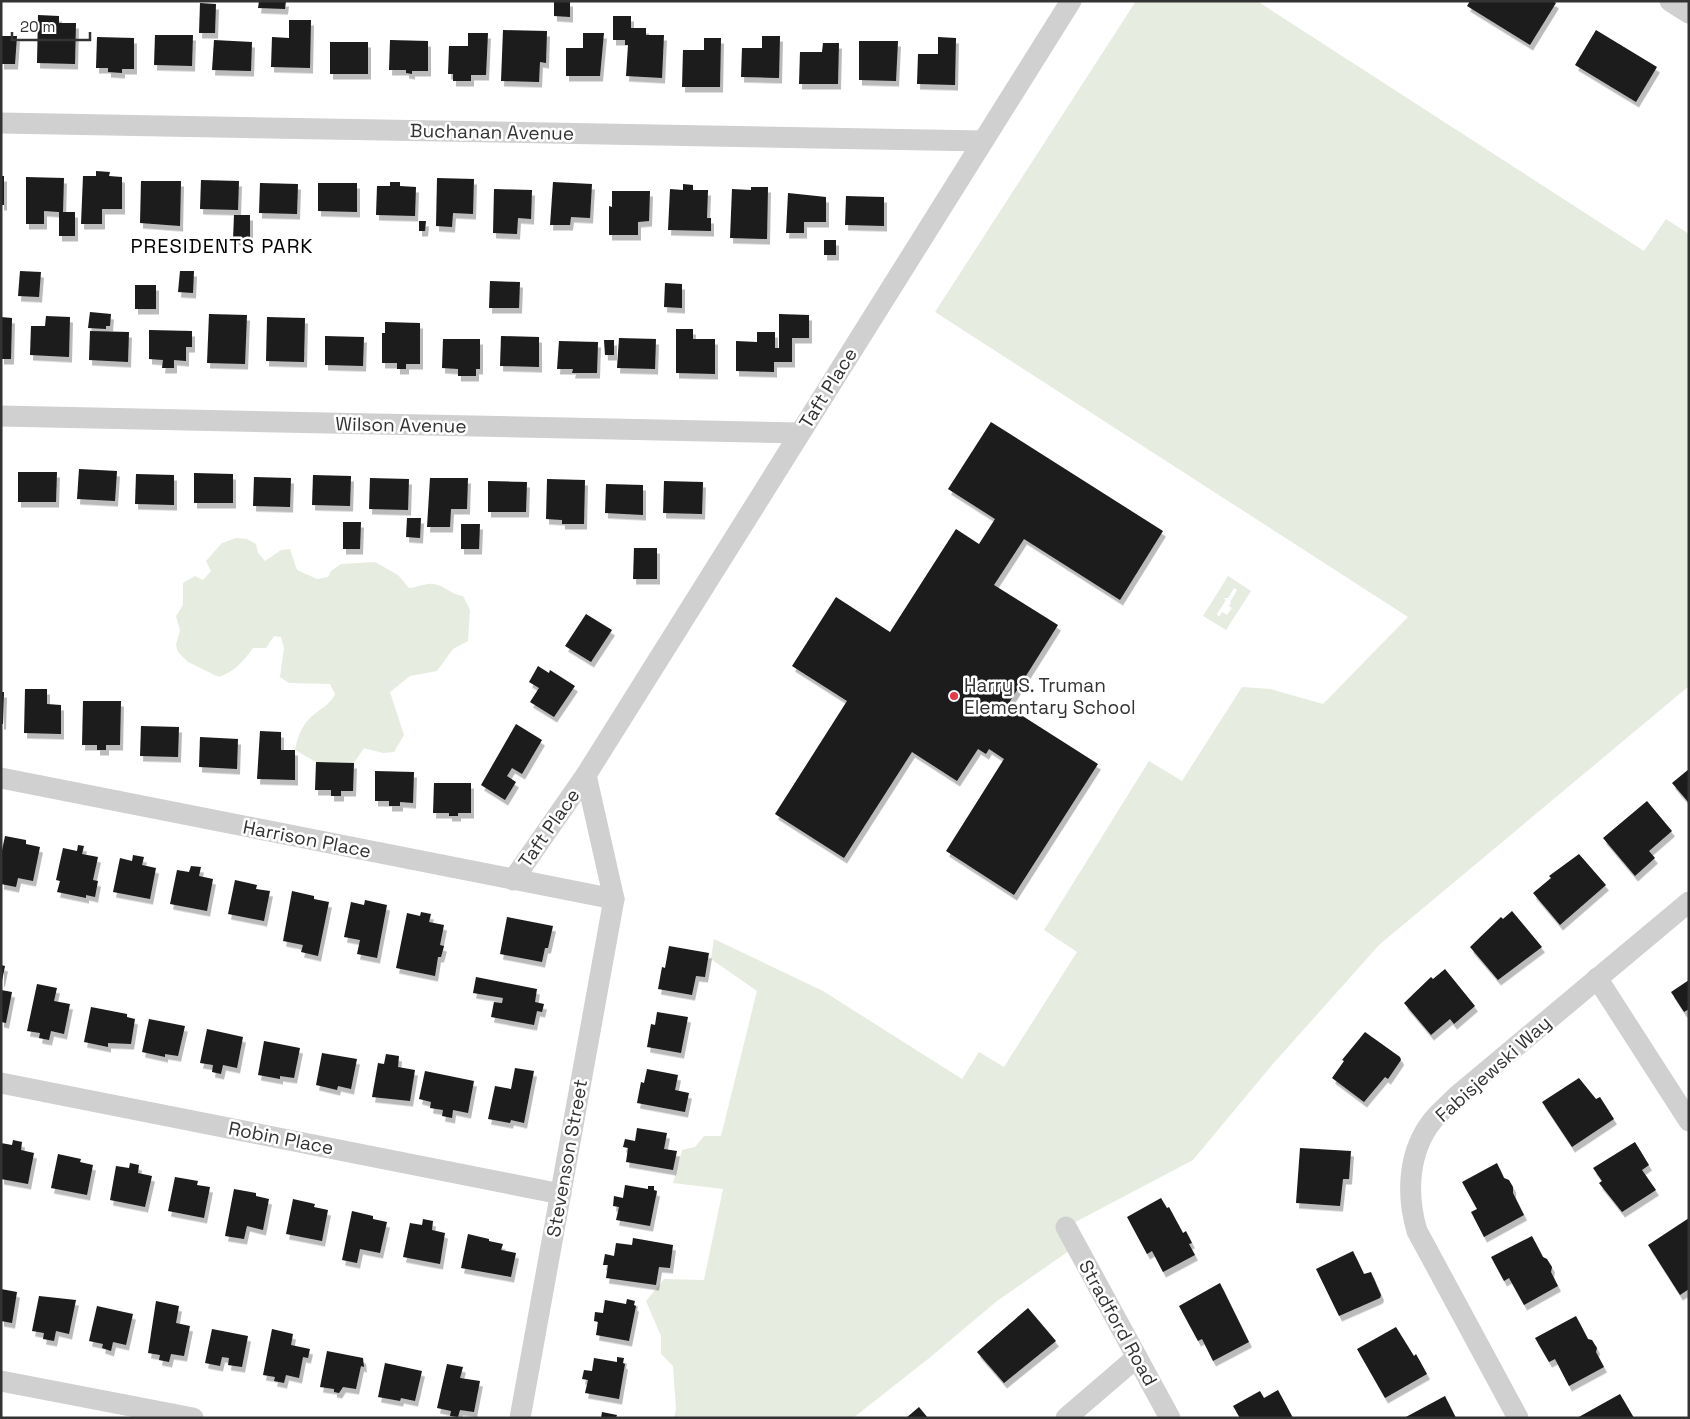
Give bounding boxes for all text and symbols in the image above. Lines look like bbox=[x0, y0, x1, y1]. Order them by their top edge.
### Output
scale bar bbox=[12, 10, 90, 42]
text: 20 m bbox=[20, 17, 55, 36]
street label: Buchanan Avenue bbox=[410, 118, 574, 146]
district label: PRESIDENTS PARK bbox=[131, 233, 313, 259]
street label: Taft Place bbox=[793, 343, 863, 433]
street label: Wilson Avenue bbox=[335, 411, 467, 439]
place label: Harry S. Truman Elementary School bbox=[964, 673, 1136, 720]
marker: Harry S. Truman Elementary School bbox=[948, 690, 960, 702]
street label: Taft Place bbox=[513, 784, 585, 872]
street label: Harrison Place bbox=[241, 814, 373, 864]
street label: Fabisjewski Way bbox=[1430, 1010, 1556, 1128]
street label: Stevenson Street bbox=[541, 1077, 593, 1239]
street label: Robin Place bbox=[226, 1116, 336, 1160]
street label: Stradford Road bbox=[1073, 1256, 1163, 1390]

